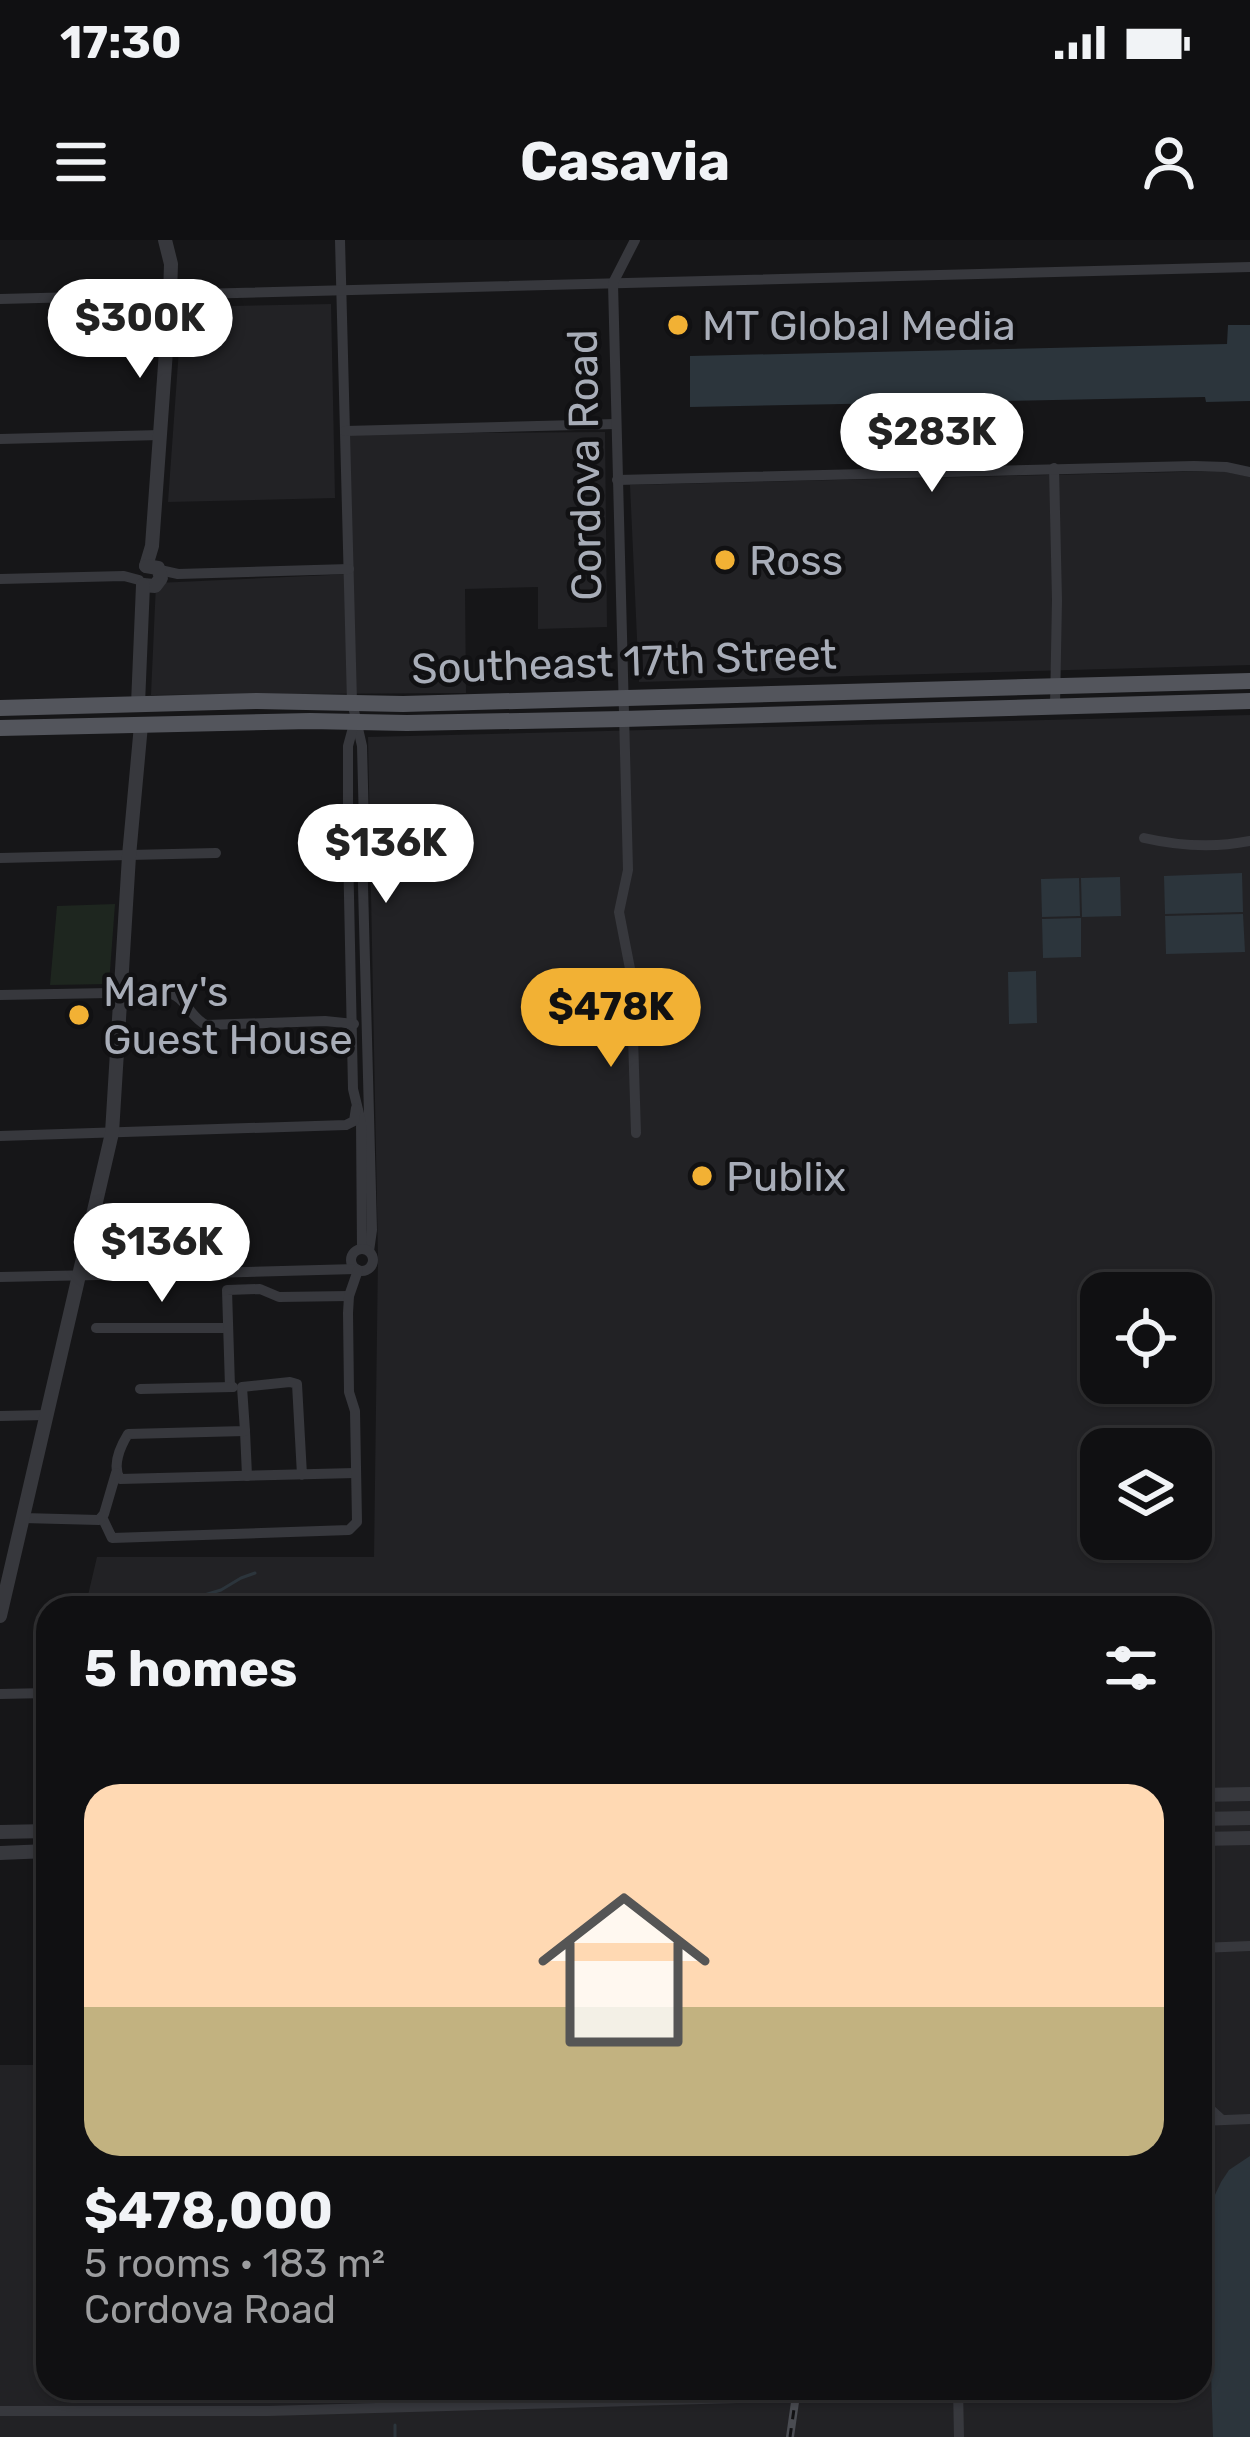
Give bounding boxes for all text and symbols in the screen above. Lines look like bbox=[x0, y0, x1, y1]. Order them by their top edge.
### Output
text: 17:30 bbox=[60, 16, 182, 69]
icon: menu bbox=[48, 129, 114, 195]
icon: person bbox=[1136, 129, 1202, 195]
text: Casavia bbox=[520, 130, 730, 194]
pin: $300K bbox=[56, 279, 224, 381]
text: $300K bbox=[75, 295, 205, 341]
place label: MT Global Media bbox=[702, 301, 1016, 351]
marker: MT Global Media bbox=[665, 312, 691, 338]
street label: Cordova Road bbox=[558, 329, 612, 601]
pin: $283K bbox=[848, 393, 1016, 495]
text: $283K bbox=[867, 409, 997, 455]
place label: Ross bbox=[749, 536, 843, 586]
marker: Ross bbox=[712, 547, 738, 573]
street label: Southeast 17th Street bbox=[411, 630, 838, 694]
pin: $136K bbox=[302, 804, 470, 906]
text: $136K bbox=[325, 820, 447, 866]
place label: Mary's Guest House bbox=[103, 967, 353, 1065]
pin: $478K bbox=[527, 968, 695, 1070]
text: $478K bbox=[548, 984, 674, 1030]
marker: Mary's Guest House bbox=[66, 1002, 92, 1028]
place label: Publix bbox=[726, 1152, 846, 1202]
marker: Publix bbox=[689, 1163, 715, 1189]
pin: $136K bbox=[78, 1203, 246, 1305]
text: $136K bbox=[101, 1219, 223, 1265]
map controls bbox=[1080, 1272, 1212, 1560]
button: locate bbox=[1080, 1272, 1212, 1404]
button: layers bbox=[1080, 1428, 1212, 1560]
icon: filters bbox=[1098, 1635, 1164, 1701]
text: 5 homes bbox=[84, 1638, 297, 1699]
icon: home bbox=[516, 1862, 732, 2078]
text: $478,000 bbox=[84, 2180, 333, 2241]
text: 5 rooms · 183 m² bbox=[84, 2241, 385, 2287]
text: Cordova Road bbox=[84, 2287, 336, 2333]

